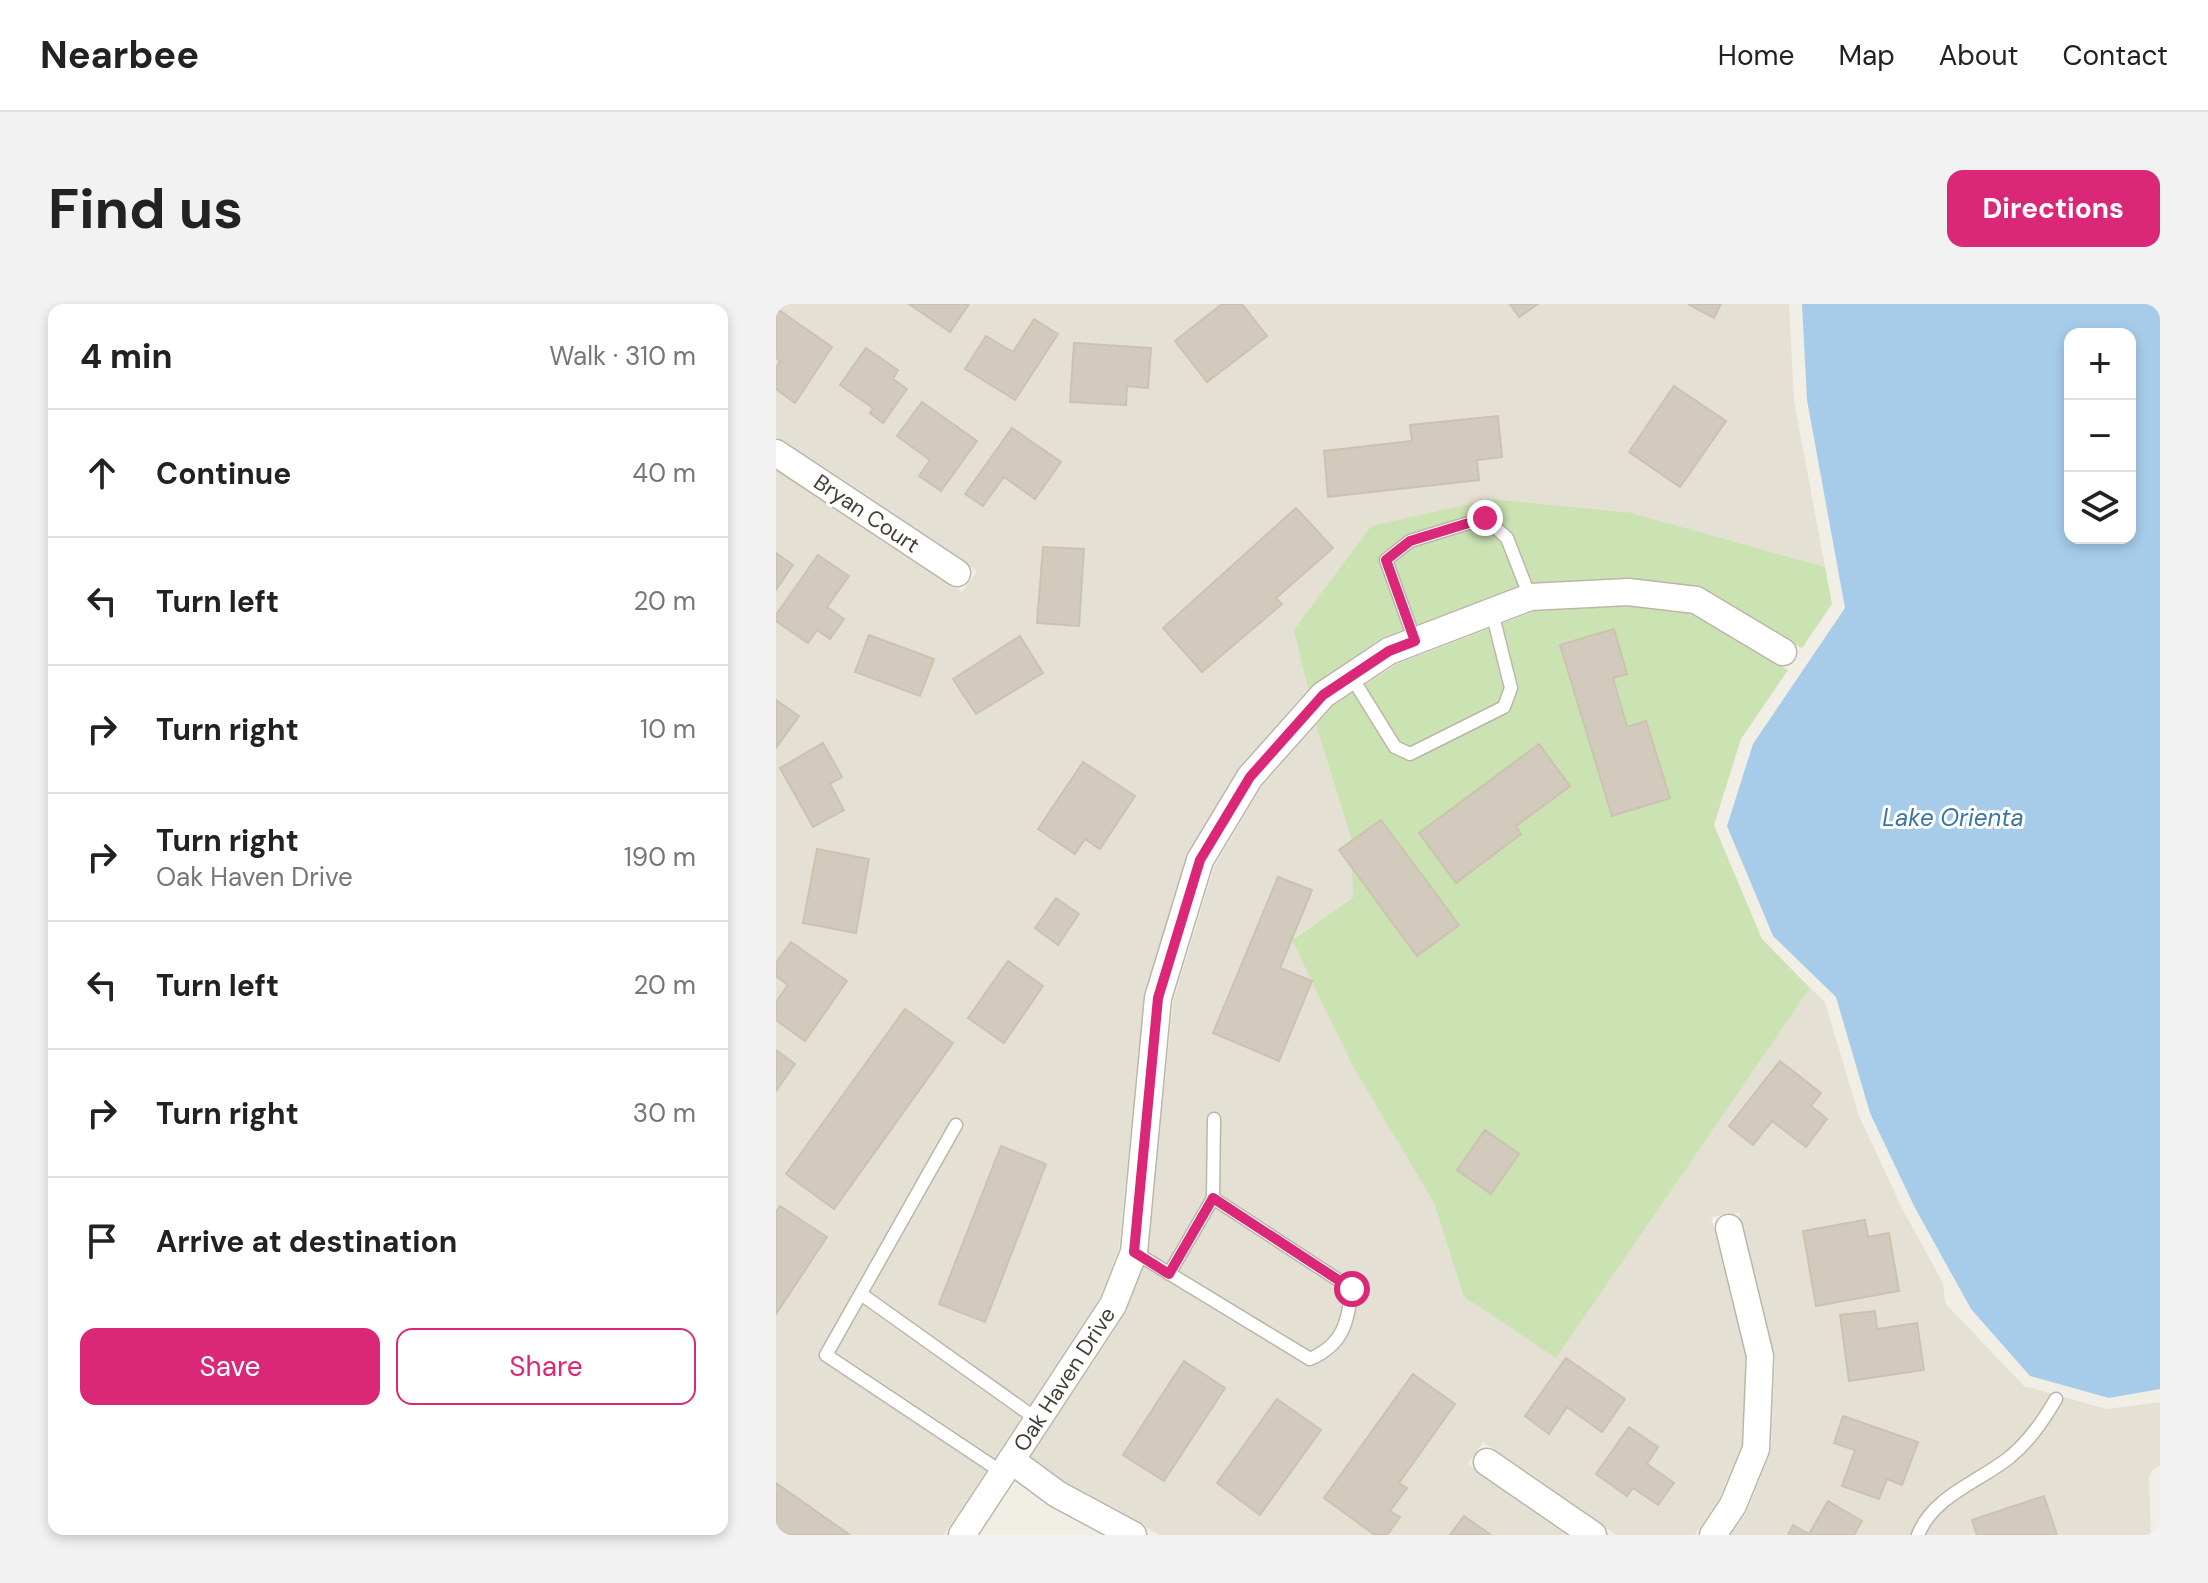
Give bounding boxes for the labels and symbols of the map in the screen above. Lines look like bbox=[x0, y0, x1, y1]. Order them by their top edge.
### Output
street label: Bryan Court bbox=[808, 467, 925, 559]
route end bbox=[1467, 500, 1503, 536]
water label: Lake Orienta bbox=[1882, 802, 2024, 833]
route start bbox=[1334, 1271, 1370, 1307]
street label: Oak Haven Drive bbox=[1007, 1302, 1122, 1457]

